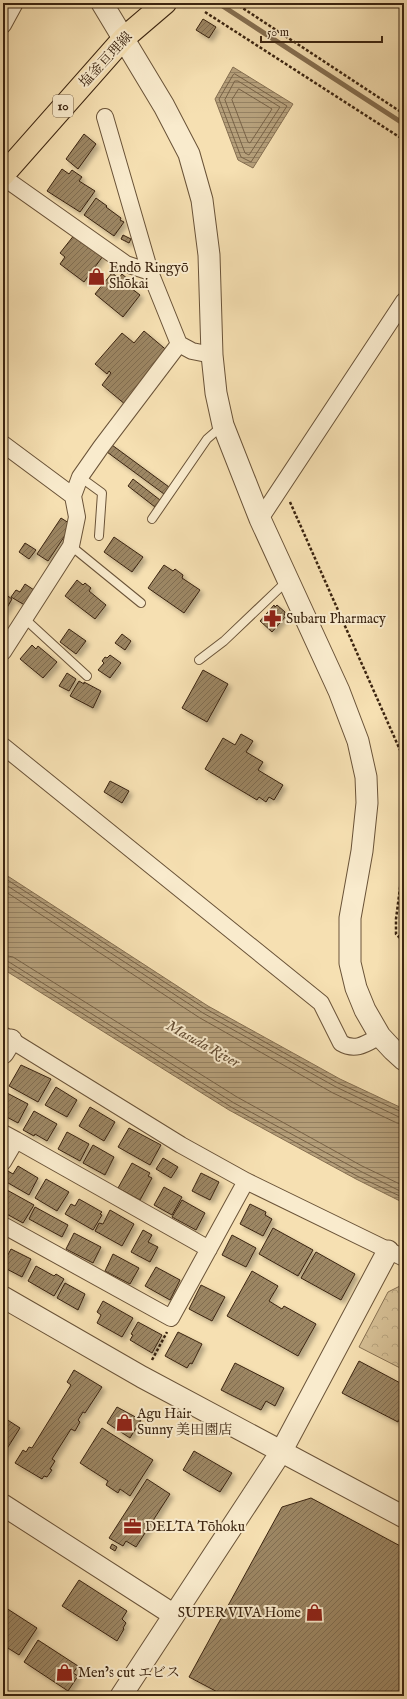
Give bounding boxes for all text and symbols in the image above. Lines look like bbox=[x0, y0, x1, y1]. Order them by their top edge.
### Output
scale bar bbox=[261, 18, 382, 44]
text: 50 m bbox=[267, 25, 289, 40]
street label: 塩釜亘理線 bbox=[76, 28, 136, 92]
road number: 10 bbox=[53, 95, 73, 117]
place label: Endō Ringyō Shōkai bbox=[109, 259, 189, 293]
shop icon: Endō Ringyō Shōkai bbox=[86, 266, 106, 286]
pharmacy icon: Subaru Pharmacy bbox=[263, 609, 283, 629]
place label: Subaru Pharmacy bbox=[286, 610, 386, 628]
water label: Masuda River bbox=[163, 1016, 244, 1072]
place label: Agu Hair Sunny 美田園店 bbox=[136, 1405, 232, 1439]
shop icon: Agu Hair Sunny 美田園店 bbox=[114, 1412, 134, 1432]
office icon: DELTA Tōhoku bbox=[122, 1517, 142, 1537]
place label: DELTA Tōhoku bbox=[145, 1518, 245, 1536]
shop icon: SUPER VIVA Home bbox=[304, 1603, 324, 1623]
place label: SUPER VIVA Home bbox=[178, 1604, 302, 1622]
shop icon: Men’s cut エビス bbox=[55, 1663, 75, 1683]
place label: Men’s cut エビス bbox=[78, 1664, 180, 1682]

